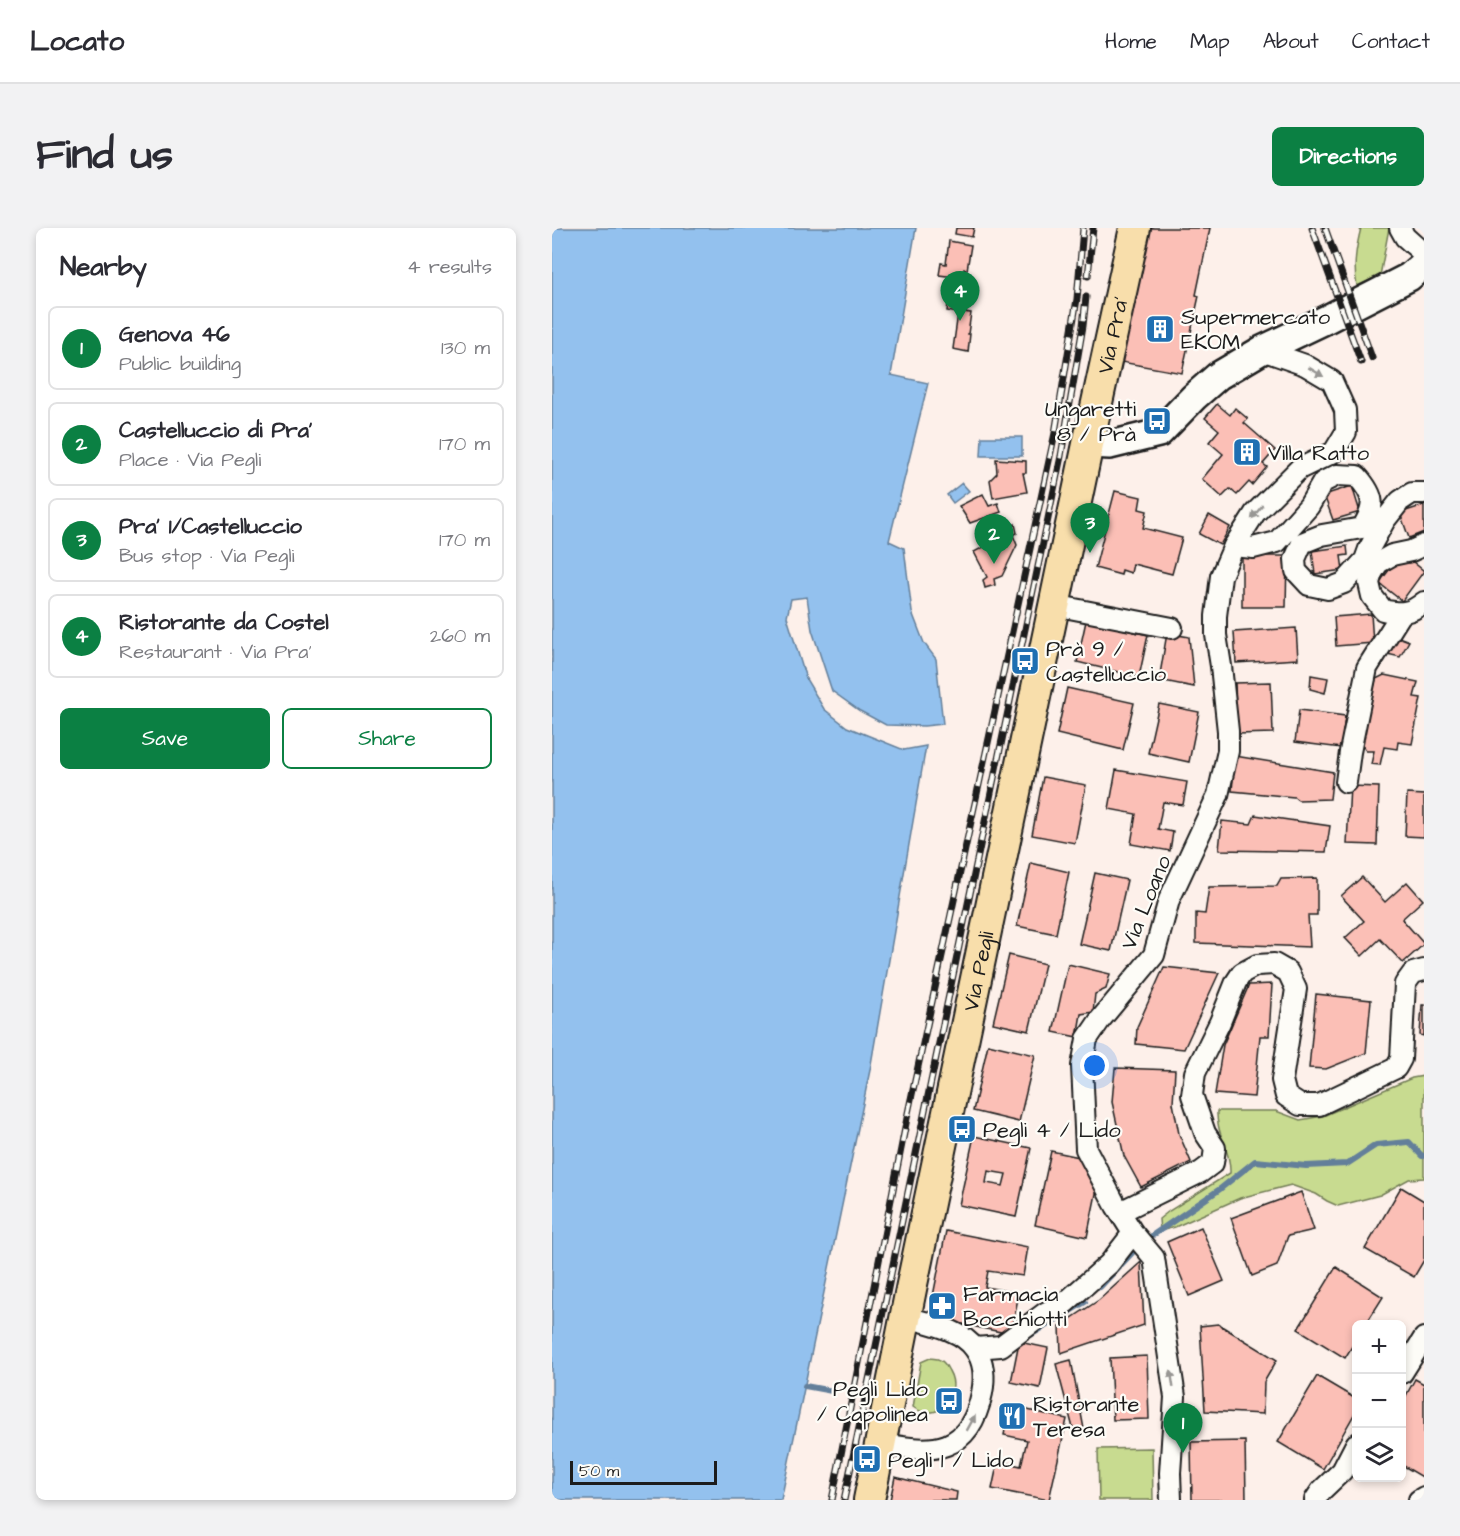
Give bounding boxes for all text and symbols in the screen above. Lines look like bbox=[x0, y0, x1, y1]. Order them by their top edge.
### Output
text: Locato bbox=[30, 22, 124, 61]
text: Home bbox=[1105, 27, 1157, 56]
text: Map bbox=[1190, 27, 1230, 56]
text: About bbox=[1263, 27, 1319, 56]
text: Contact bbox=[1352, 27, 1430, 56]
text: Find us bbox=[36, 127, 173, 185]
button: Directions bbox=[1272, 127, 1424, 186]
text: Nearby bbox=[60, 249, 147, 285]
text: 4 results bbox=[407, 253, 492, 281]
pin: 4 bbox=[940, 272, 980, 321]
street label: Via Pra' bbox=[1090, 294, 1137, 377]
place label: Supermercato EKOM bbox=[1181, 302, 1331, 358]
building icon: Supermercato EKOM bbox=[1144, 313, 1176, 345]
text: Genova 46 bbox=[119, 319, 230, 350]
text: 1 bbox=[80, 334, 83, 362]
text: 130 m bbox=[441, 334, 490, 362]
text: Public building bbox=[119, 350, 241, 378]
one-way arrow bbox=[1308, 366, 1325, 377]
place label: Ungaretti 8 / Prà bbox=[1045, 394, 1136, 450]
bus stop icon: Ungaretti 8 / Prà bbox=[1141, 405, 1173, 437]
text: Castelluccio di Pra' bbox=[119, 415, 312, 446]
text: 2 bbox=[76, 430, 87, 458]
text: 170 m bbox=[439, 430, 490, 458]
building icon: Villa Ratto bbox=[1231, 436, 1263, 468]
place label: Villa Ratto bbox=[1268, 438, 1370, 469]
text: Place · Via Pegli bbox=[119, 446, 261, 474]
pin: 3 bbox=[1070, 504, 1110, 553]
one-way arrow bbox=[1251, 504, 1264, 519]
text: Pra' 1/Castelluccio bbox=[119, 511, 302, 542]
pin: 2 bbox=[974, 514, 1014, 564]
text: 3 bbox=[76, 526, 87, 554]
text: 170 m bbox=[439, 526, 490, 554]
text: Bus stop · Via Pegli bbox=[119, 542, 295, 570]
text: Ristorante da Costel bbox=[119, 607, 329, 638]
text: 4 bbox=[75, 622, 88, 650]
text: 260 m bbox=[430, 622, 490, 650]
place label: Prà 9 / Castelluccio bbox=[1046, 634, 1167, 690]
text: Restaurant · Via Pra' bbox=[119, 638, 312, 666]
bus stop icon: Prà 9 / Castelluccio bbox=[1009, 645, 1041, 677]
button: Save bbox=[60, 708, 270, 769]
button: Share bbox=[282, 708, 492, 769]
street label: Via Loano bbox=[1113, 850, 1180, 954]
street label: Via Pegli bbox=[956, 928, 1003, 1014]
your location bbox=[1080, 1051, 1109, 1080]
bus stop icon: Pegli 4 / Lido bbox=[946, 1113, 978, 1145]
place label: Pegli 4 / Lido bbox=[983, 1115, 1121, 1147]
place label: Farmacia Bocchiotti bbox=[963, 1279, 1067, 1335]
pharmacy icon: Farmacia Bocchiotti bbox=[926, 1290, 958, 1322]
map controls bbox=[1352, 1320, 1406, 1482]
button: + bbox=[1352, 1320, 1406, 1374]
one-way arrow bbox=[1167, 1369, 1176, 1388]
place label: Pegli Lido / Capolinea bbox=[817, 1374, 929, 1430]
button: − bbox=[1352, 1374, 1406, 1428]
bus stop icon: Pegli Lido / Capolinea bbox=[933, 1385, 965, 1417]
place label: Ristorante Teresa bbox=[1033, 1389, 1140, 1445]
restaurant icon: Ristorante Teresa bbox=[996, 1400, 1028, 1432]
pin: 1 bbox=[1164, 1404, 1202, 1453]
one-way arrow bbox=[966, 1415, 976, 1432]
button: layers bbox=[1352, 1428, 1406, 1482]
bus stop icon: Pegli 1 / Lido bbox=[851, 1443, 883, 1475]
place label: Pegli 1 / Lido bbox=[888, 1445, 1014, 1477]
scale bar bbox=[570, 1458, 717, 1486]
text: 50 m bbox=[579, 1460, 619, 1482]

